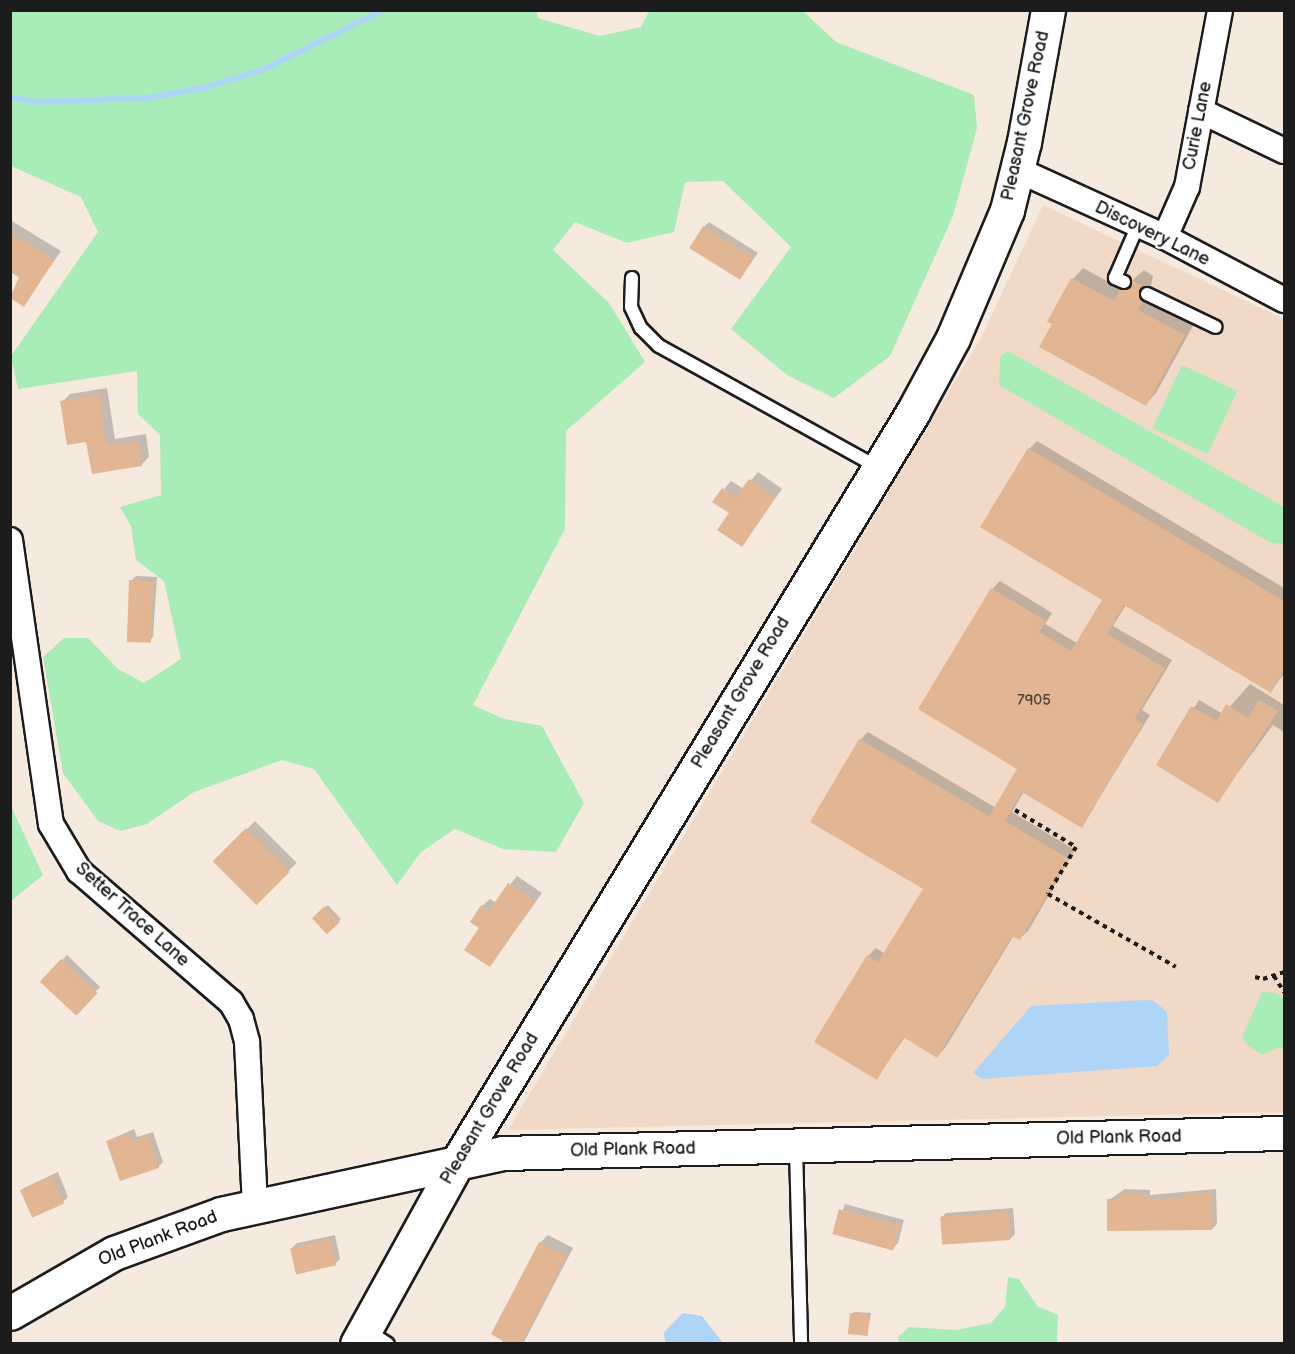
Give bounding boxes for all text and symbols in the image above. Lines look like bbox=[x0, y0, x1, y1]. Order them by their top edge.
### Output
street label: Pleasant Grove Road bbox=[997, 29, 1055, 203]
street label: Curie Lane bbox=[1179, 80, 1217, 172]
street label: Discovery Lane bbox=[1091, 197, 1213, 271]
street label: Pleasant Grove Road bbox=[687, 613, 795, 773]
house number: 7905 bbox=[1017, 692, 1051, 710]
street label: Setter Trace Lane bbox=[70, 858, 194, 972]
street label: Pleasant Grove Road bbox=[436, 1029, 544, 1189]
street label: Old Plank Road bbox=[1056, 1126, 1182, 1150]
street label: Old Plank Road bbox=[570, 1138, 696, 1162]
street label: Old Plank Road bbox=[96, 1206, 220, 1272]

